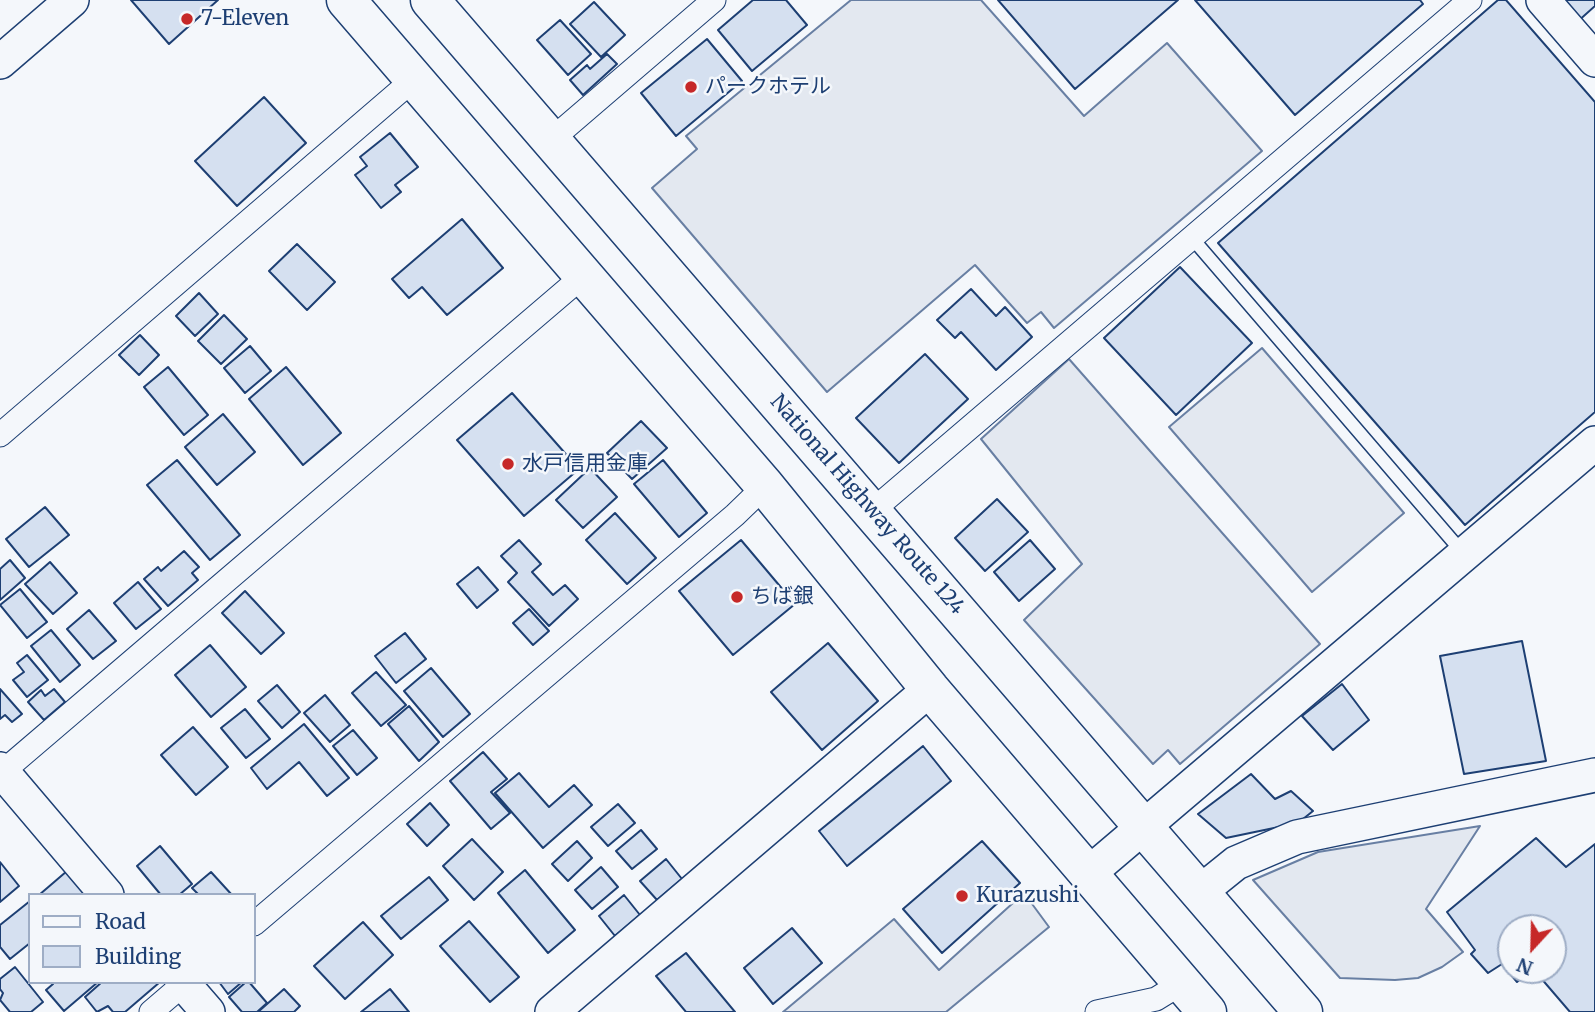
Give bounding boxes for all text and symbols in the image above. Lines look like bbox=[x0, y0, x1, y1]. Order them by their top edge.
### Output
place label: 7-Eleven bbox=[201, 6, 289, 32]
marker: 7-Eleven bbox=[179, 11, 195, 27]
place label: パークホテル bbox=[705, 74, 831, 100]
marker: パークホテル bbox=[683, 79, 699, 95]
street label: National Highway Route 124 bbox=[764, 390, 970, 620]
place label: 水戸信用金庫 bbox=[522, 451, 648, 477]
marker: 水戸信用金庫 bbox=[500, 456, 516, 472]
place label: ちば銀 bbox=[751, 584, 814, 610]
marker: ちば銀 bbox=[729, 589, 745, 605]
place label: Kurazushi bbox=[976, 883, 1079, 909]
marker: Kurazushi bbox=[954, 888, 970, 904]
legend bbox=[28, 893, 256, 984]
text: Road bbox=[95, 908, 146, 935]
north arrow bbox=[1497, 914, 1567, 984]
text: Building bbox=[95, 943, 181, 970]
text: N bbox=[1513, 953, 1536, 981]

